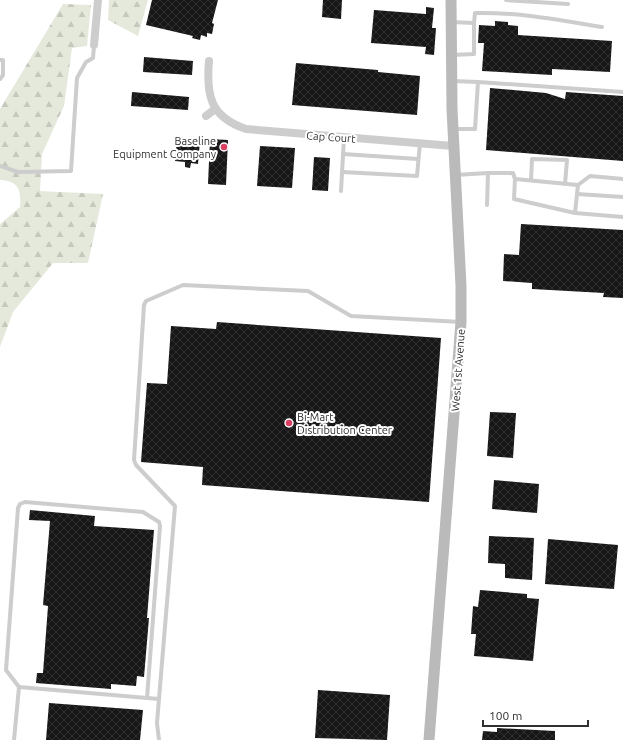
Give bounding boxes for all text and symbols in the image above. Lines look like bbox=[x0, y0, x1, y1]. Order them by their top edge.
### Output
street label: Cap Court bbox=[306, 129, 357, 145]
place label: Baseline Equipment Company bbox=[113, 135, 217, 160]
marker: Baseline Equipment Company bbox=[219, 142, 229, 152]
street label: West 1st Avenue bbox=[449, 328, 467, 412]
place label: Bi-Mart Distribution Center bbox=[297, 411, 393, 436]
marker: Bi-Mart Distribution Center bbox=[284, 418, 294, 428]
scale bar bbox=[483, 702, 588, 728]
text: 100 m bbox=[489, 709, 522, 722]

